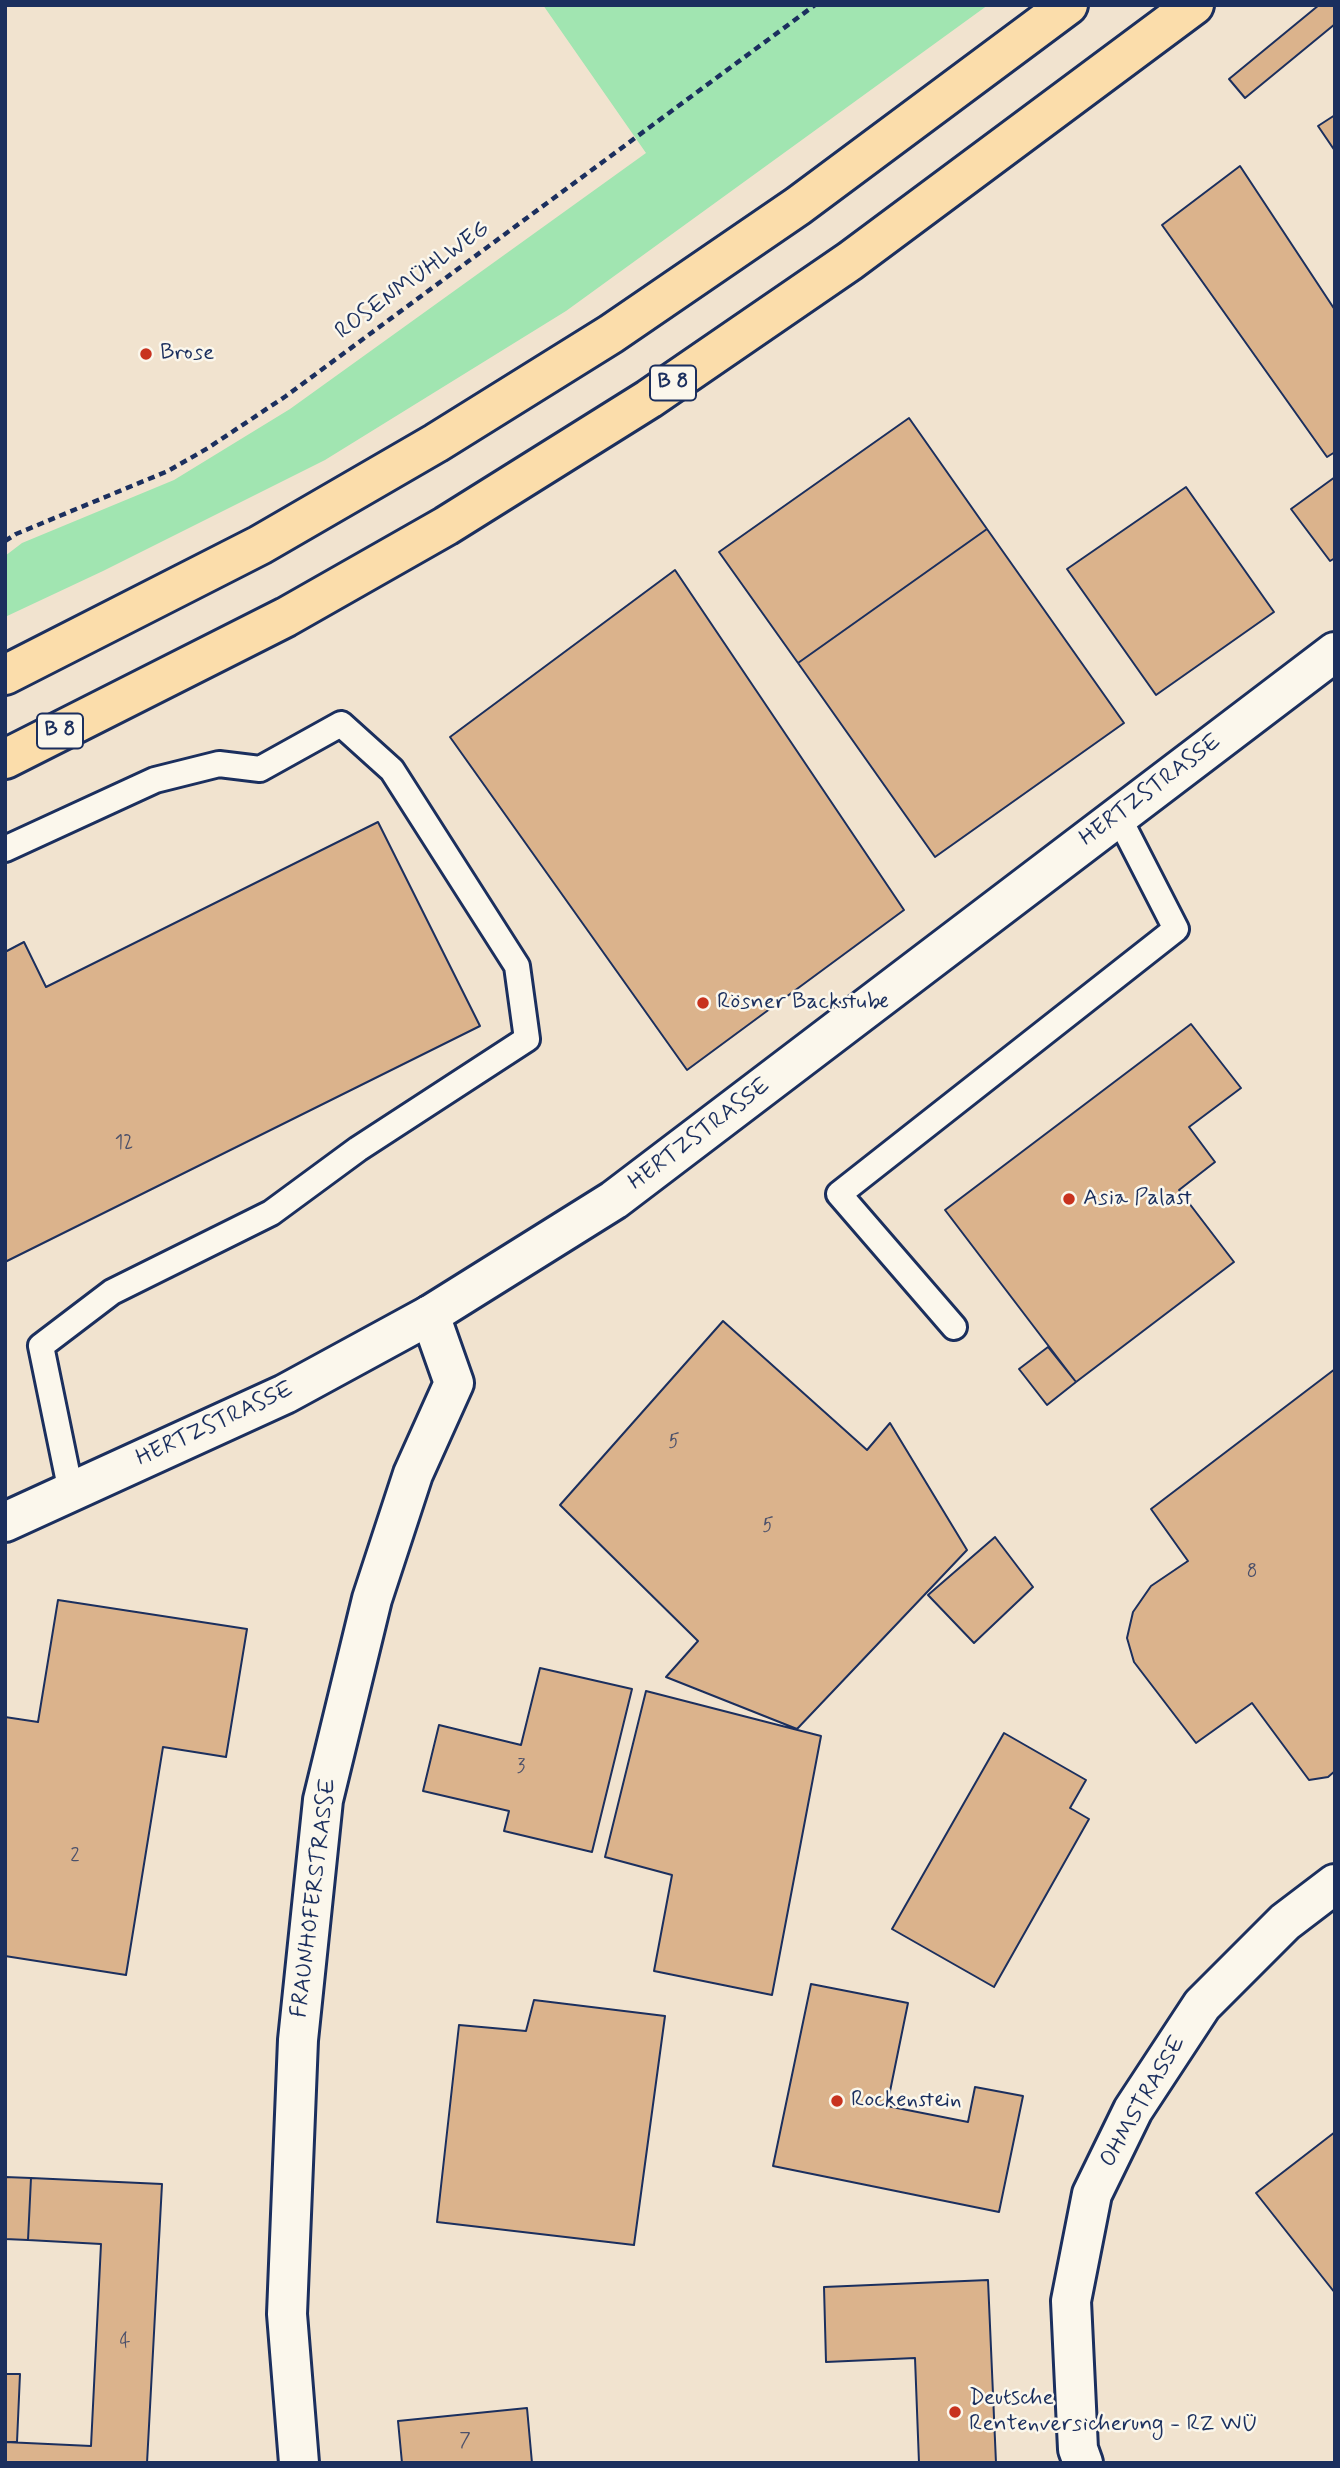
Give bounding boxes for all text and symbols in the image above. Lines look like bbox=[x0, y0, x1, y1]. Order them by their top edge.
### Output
street label: ROSENMÜHLWEG bbox=[331, 216, 495, 346]
place label: Brose bbox=[160, 340, 214, 368]
marker: Brose bbox=[138, 346, 154, 362]
road number: B 8 bbox=[650, 366, 696, 400]
road number: B 8 bbox=[37, 714, 83, 748]
street label: HERTZSTRASSE bbox=[1075, 729, 1227, 853]
place label: Rösner Backstube bbox=[717, 989, 889, 1017]
marker: Rösner Backstube bbox=[695, 995, 711, 1011]
street label: HERTZSTRASSE bbox=[624, 1073, 776, 1197]
house number: 12 bbox=[115, 1133, 133, 1155]
place label: Asia Palast bbox=[1083, 1185, 1192, 1213]
marker: Asia Palast bbox=[1061, 1191, 1077, 1207]
street label: HERTZSTRASSE bbox=[132, 1377, 298, 1473]
house number: 5 bbox=[668, 1432, 680, 1454]
house number: 5 bbox=[762, 1516, 774, 1538]
house number: 8 bbox=[1247, 1562, 1257, 1584]
house number: 3 bbox=[517, 1757, 525, 1779]
street label: FRAUNHOFERSTRASSE bbox=[287, 1777, 343, 2019]
house number: 2 bbox=[70, 1846, 80, 1868]
street label: OHMSTRASSE bbox=[1095, 2031, 1193, 2173]
place label: Rockenstein bbox=[851, 2087, 962, 2115]
marker: Rockenstein bbox=[829, 2093, 845, 2109]
house number: 4 bbox=[119, 2332, 131, 2354]
place label: Deutsche Rentenversicherung - RZ WÜ bbox=[969, 2385, 1258, 2439]
marker: Deutsche Rentenversicherung - RZ WÜ bbox=[947, 2404, 963, 2420]
house number: 7 bbox=[459, 2431, 471, 2453]

